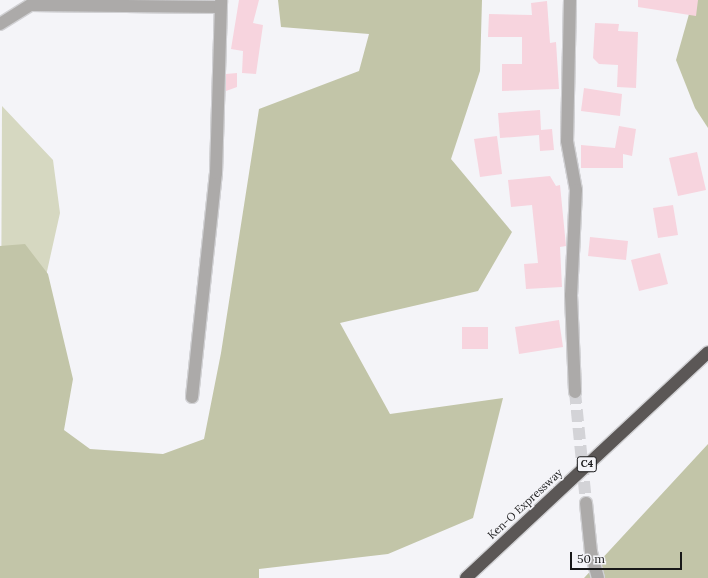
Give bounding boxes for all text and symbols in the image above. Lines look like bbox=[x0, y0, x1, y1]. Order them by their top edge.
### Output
road number: C4 bbox=[576, 456, 598, 472]
street label: Ken-O Expressway bbox=[485, 466, 565, 542]
scale bar bbox=[572, 544, 684, 570]
text: 50 m bbox=[577, 551, 605, 566]

